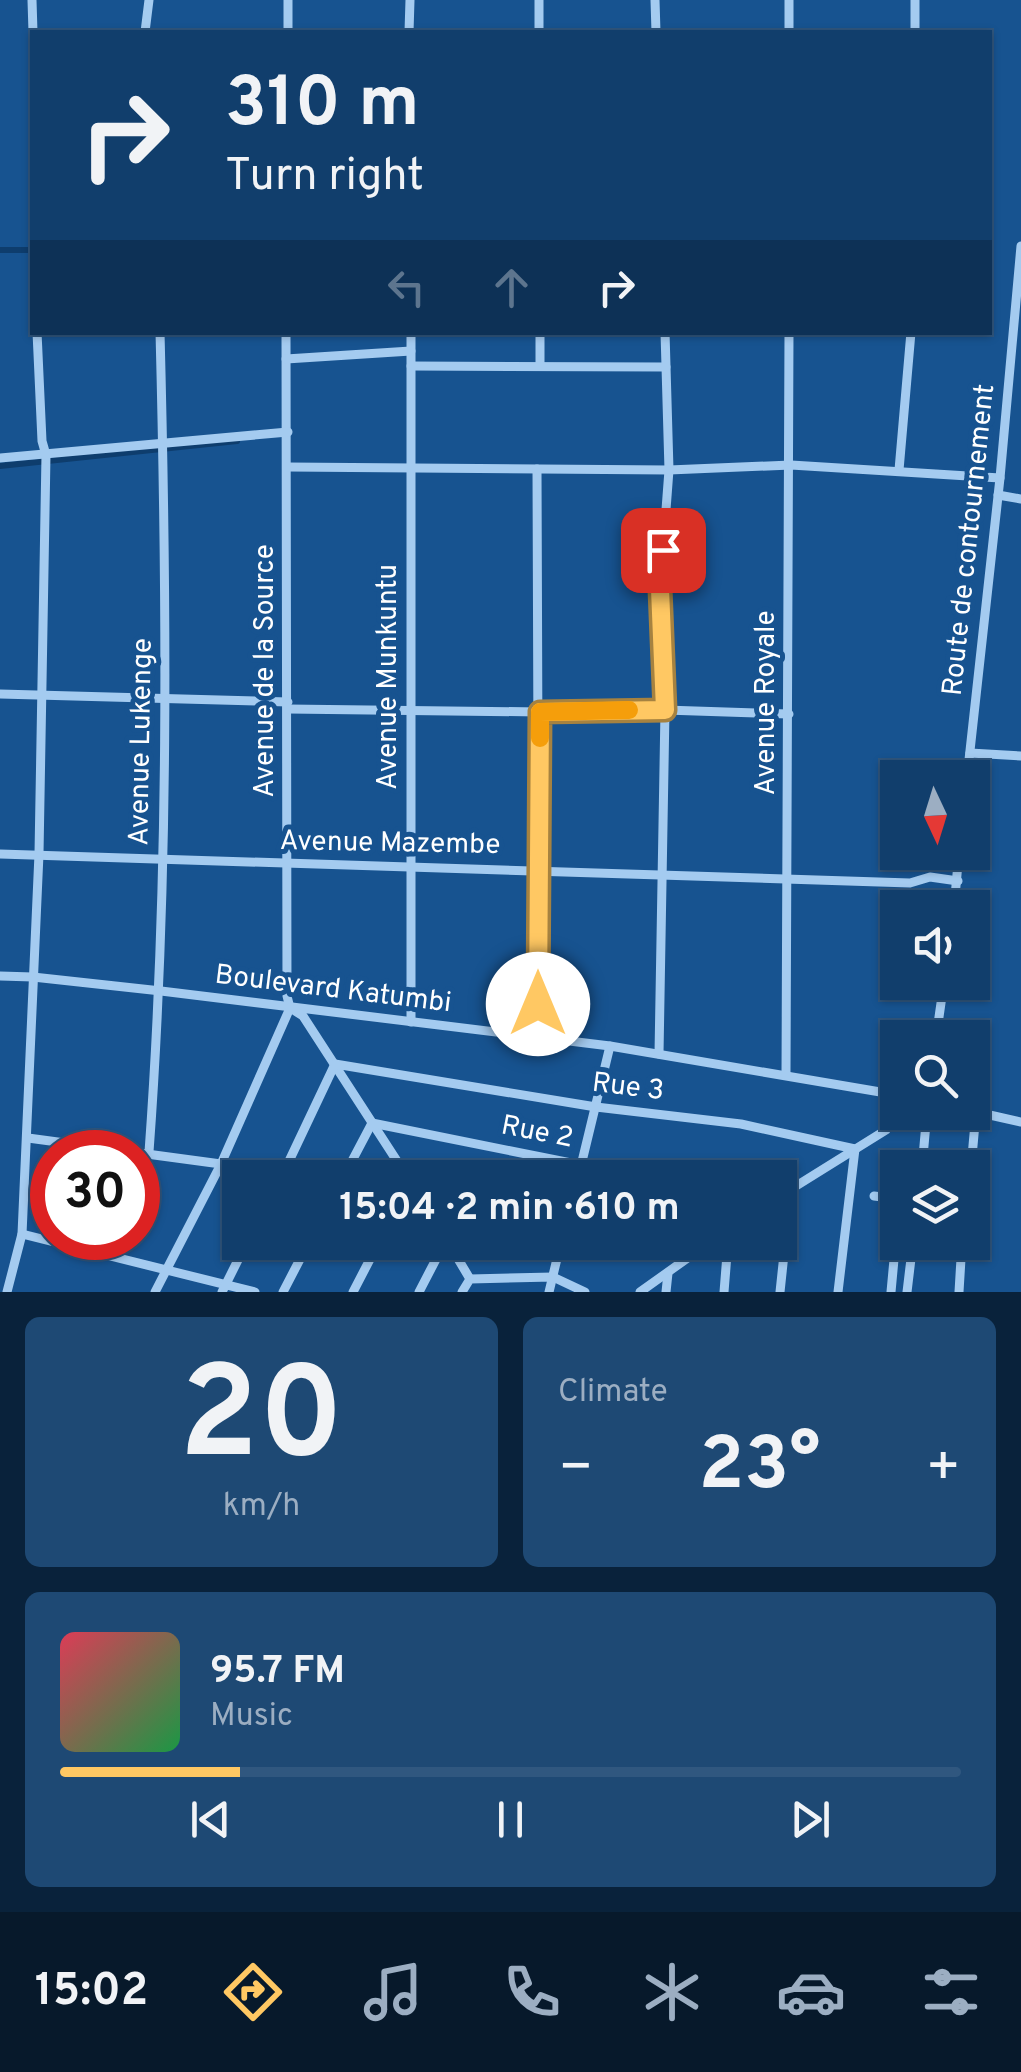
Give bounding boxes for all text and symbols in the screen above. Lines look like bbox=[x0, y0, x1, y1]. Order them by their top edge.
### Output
text: 310 m bbox=[225, 62, 420, 151]
icon: right bbox=[60, 70, 190, 200]
text: Turn right bbox=[225, 149, 424, 206]
icon: left bbox=[379, 260, 434, 315]
icon: ahead bbox=[484, 260, 539, 315]
icon: right bbox=[589, 260, 644, 315]
street label: Route de contournement bbox=[936, 382, 1004, 698]
pin bbox=[621, 508, 706, 593]
icon: arrive bbox=[636, 523, 691, 578]
street label: Avenue de la Source bbox=[248, 544, 284, 798]
street label: Avenue Munkuntu bbox=[371, 564, 407, 790]
street label: Avenue Royale bbox=[749, 611, 785, 795]
street label: Avenue Lukenge bbox=[122, 638, 162, 846]
north arrow bbox=[880, 760, 990, 870]
map controls bbox=[880, 760, 990, 1260]
street label: Avenue Mazembe bbox=[279, 824, 501, 864]
button: sound bbox=[880, 890, 990, 1000]
position arrow bbox=[486, 952, 590, 1056]
street label: Boulevard Katumbi bbox=[213, 958, 453, 1022]
button: search bbox=[880, 1020, 990, 1130]
street label: Rue 3 bbox=[590, 1066, 666, 1110]
street label: Rue 2 bbox=[498, 1108, 576, 1158]
speed limit sign: 30 bbox=[30, 1130, 160, 1260]
button: layers bbox=[880, 1150, 990, 1260]
text: 15:04 · 2 min · 610 m bbox=[339, 1185, 680, 1234]
text: 20 bbox=[179, 1339, 344, 1504]
text: Climate bbox=[558, 1373, 668, 1413]
text: 23° bbox=[698, 1421, 821, 1516]
text: − bbox=[558, 1435, 593, 1505]
text: + bbox=[926, 1435, 961, 1505]
text: km/h bbox=[223, 1487, 300, 1527]
text: 95.7 FM bbox=[210, 1648, 345, 1697]
text: Music bbox=[210, 1697, 293, 1737]
icon: previous bbox=[183, 1792, 238, 1847]
icon: pause bbox=[483, 1792, 538, 1847]
icon: next bbox=[783, 1792, 838, 1847]
icon: directions bbox=[218, 1957, 288, 2027]
icon: music bbox=[358, 1957, 428, 2027]
icon: phone bbox=[497, 1957, 567, 2027]
icon: climate bbox=[637, 1957, 707, 2027]
icon: car bbox=[776, 1957, 846, 2027]
icon: filters bbox=[916, 1957, 986, 2027]
text: 15:02 bbox=[35, 1964, 148, 2021]

